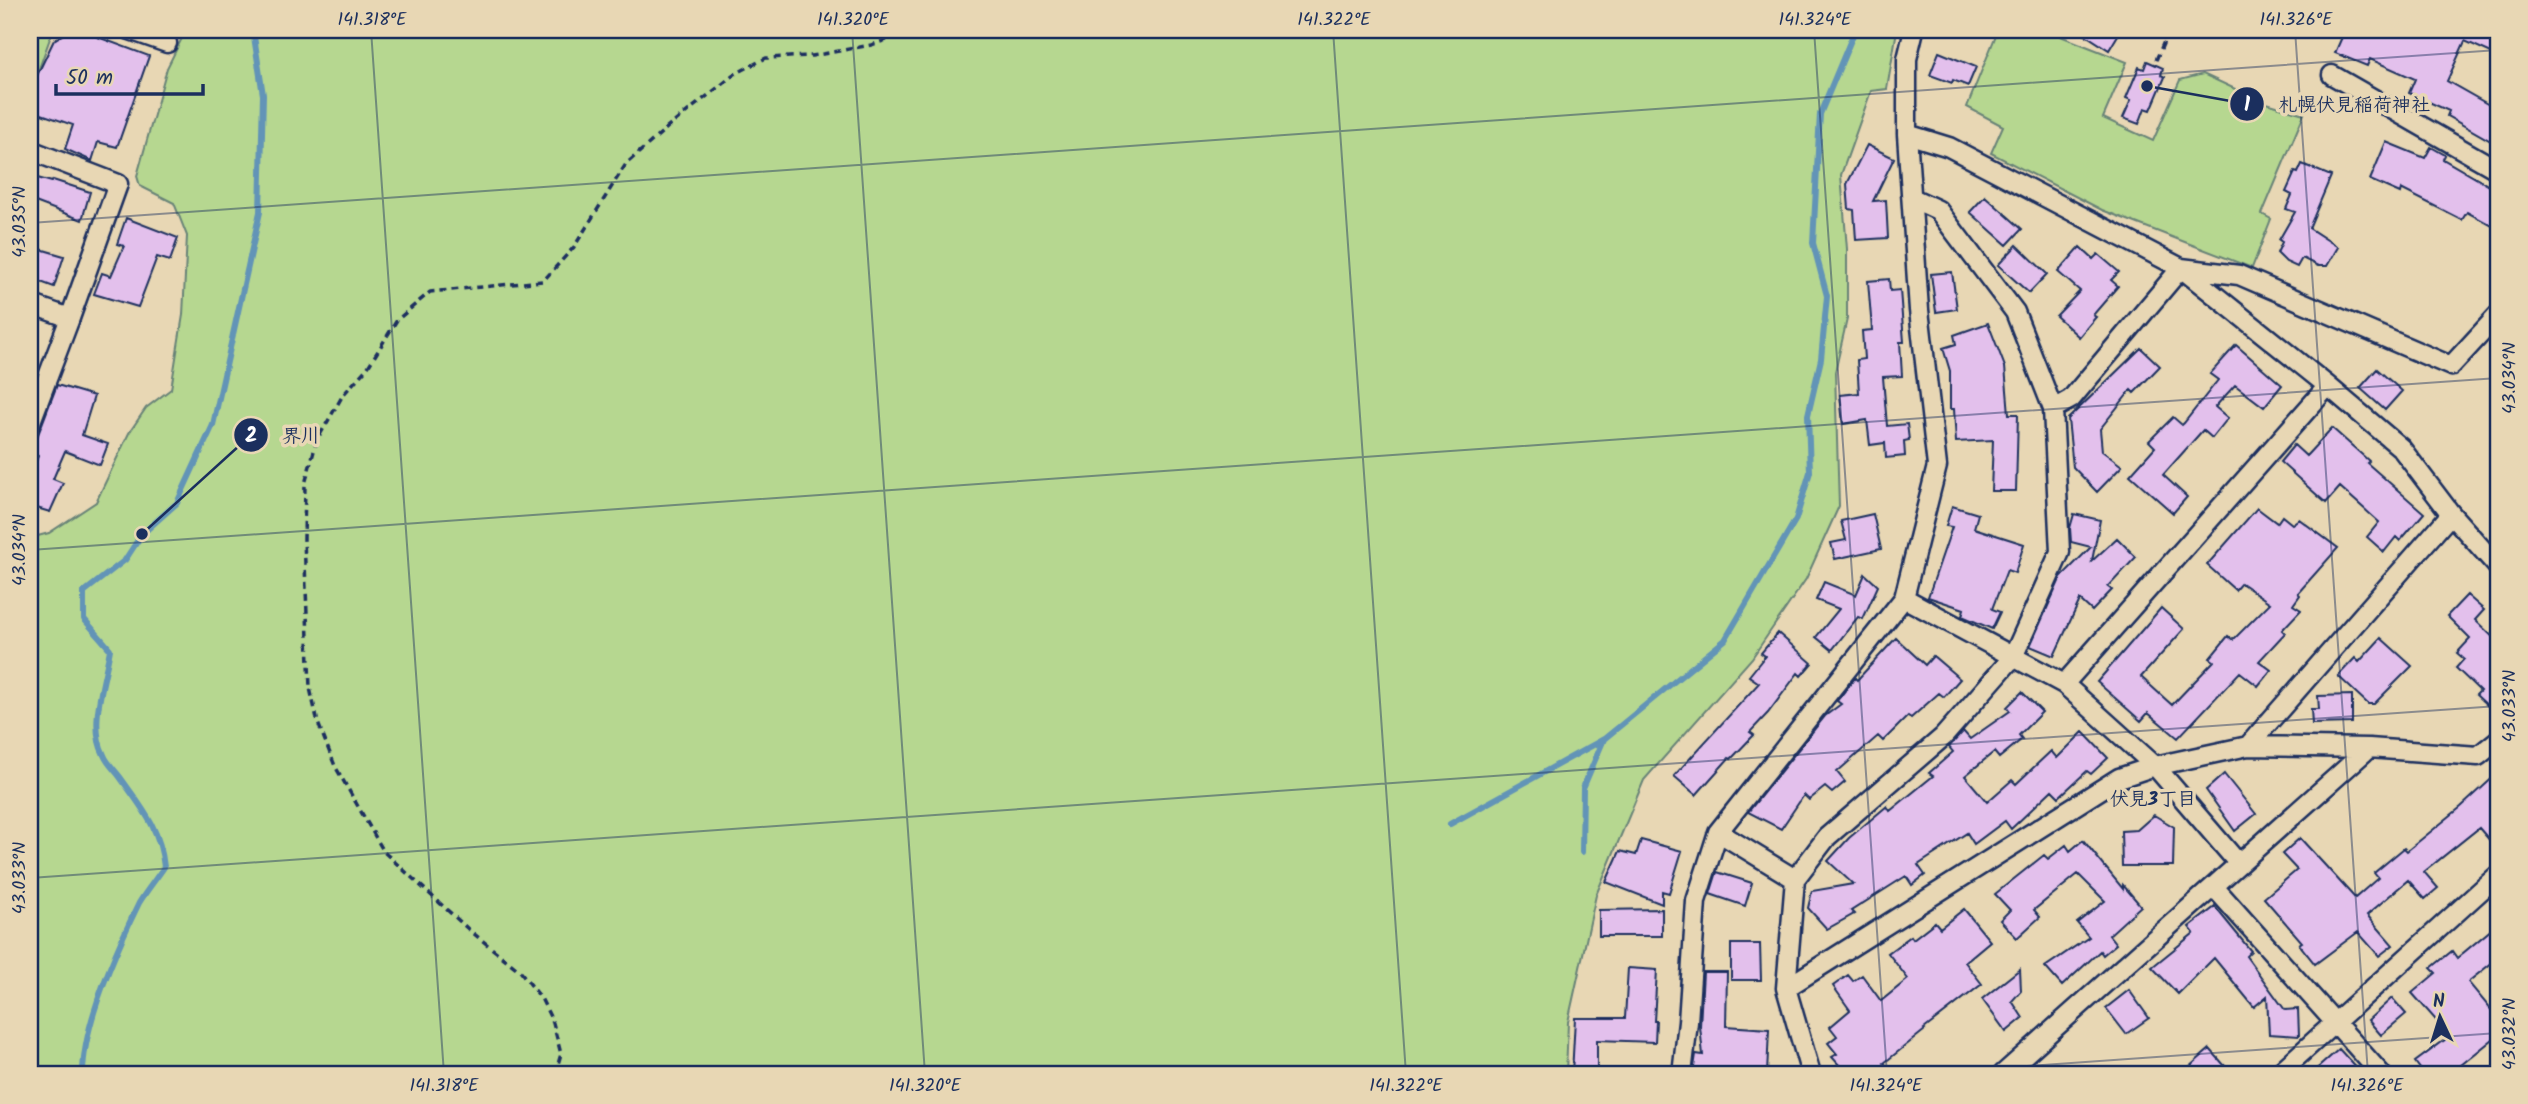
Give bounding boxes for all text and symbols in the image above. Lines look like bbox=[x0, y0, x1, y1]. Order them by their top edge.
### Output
text: 141.318°E bbox=[338, 6, 407, 35]
text: 141.320°E bbox=[817, 6, 889, 35]
text: 141.322°E bbox=[1297, 6, 1371, 35]
text: 141.324°E bbox=[1779, 6, 1852, 35]
text: 141.326°E bbox=[2260, 6, 2333, 35]
scale bar bbox=[56, 52, 203, 96]
text: 50 m bbox=[66, 62, 113, 95]
callout: 札幌伏見稲荷神社 bbox=[2229, 84, 2444, 124]
text: 1 bbox=[2244, 89, 2251, 122]
text: 札幌伏見稲荷神社 bbox=[2278, 91, 2430, 121]
text: 43.035°N bbox=[6, 186, 35, 258]
text: 43.034°N bbox=[2496, 342, 2525, 414]
callout: 界川 bbox=[233, 415, 334, 455]
text: 2 bbox=[245, 420, 257, 453]
text: 界川 bbox=[282, 422, 320, 452]
text: 43.034°N bbox=[6, 514, 35, 586]
text: 43.033°N bbox=[2496, 670, 2525, 742]
district label: 伏見3丁目 bbox=[2110, 785, 2196, 815]
text: 43.033°N bbox=[6, 842, 35, 914]
north arrow bbox=[2406, 982, 2476, 1052]
text: N bbox=[2432, 987, 2446, 1017]
text: 43.032°N bbox=[2496, 998, 2525, 1070]
text: 141.318°E bbox=[410, 1072, 479, 1101]
text: 141.320°E bbox=[889, 1072, 961, 1101]
text: 141.322°E bbox=[1369, 1072, 1443, 1101]
text: 141.324°E bbox=[1850, 1072, 1923, 1101]
text: 141.326°E bbox=[2331, 1072, 2404, 1101]

